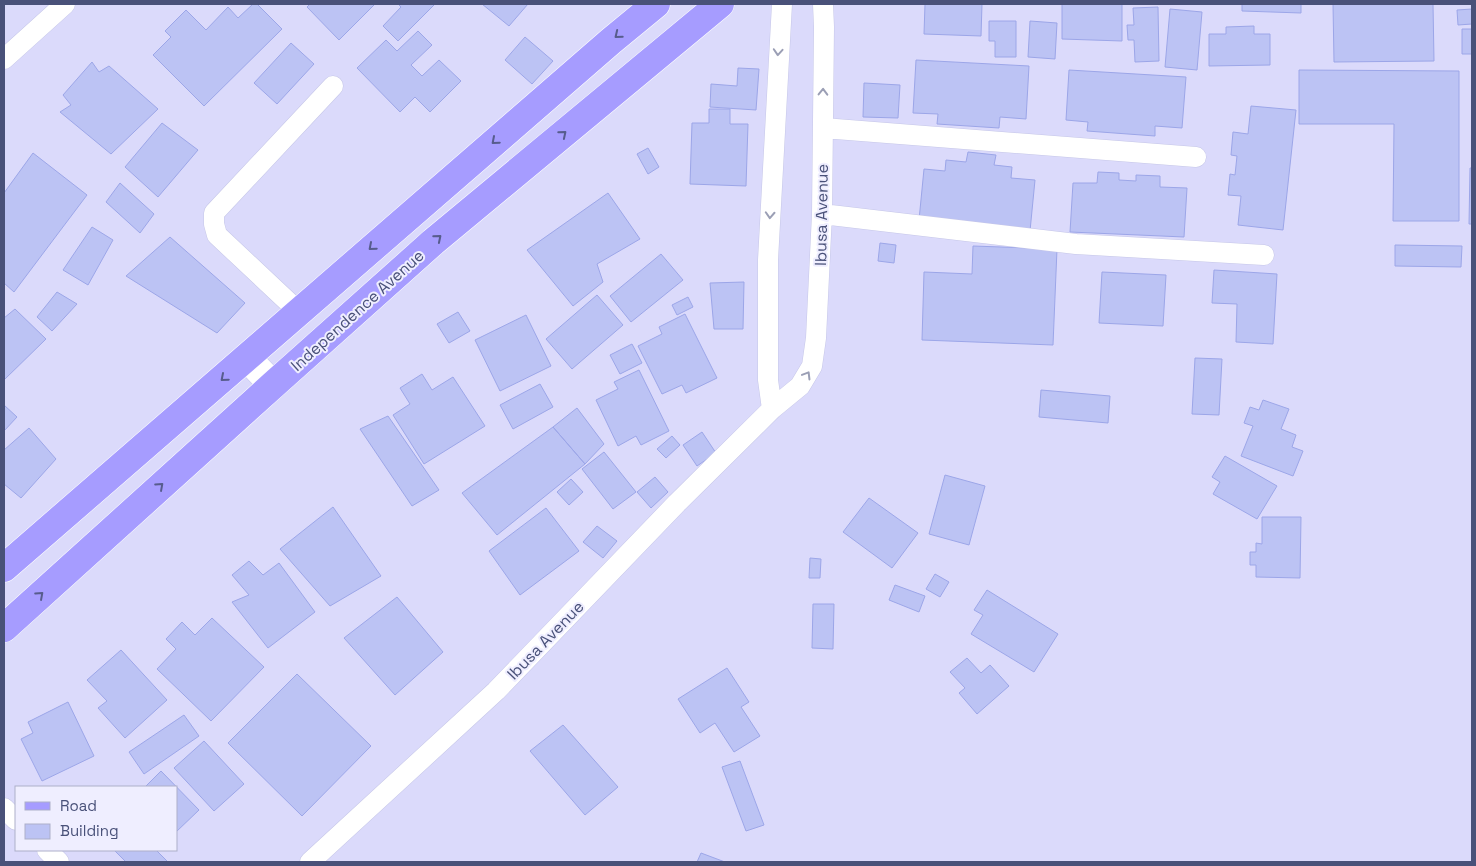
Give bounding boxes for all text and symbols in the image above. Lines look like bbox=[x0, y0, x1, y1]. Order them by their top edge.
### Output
one-way arrow bbox=[615, 29, 624, 37]
one-way arrow bbox=[773, 49, 784, 57]
one-way arrow bbox=[818, 88, 829, 96]
one-way arrow bbox=[557, 132, 566, 140]
one-way arrow bbox=[492, 135, 501, 144]
street label: Ibusa Avenue bbox=[810, 164, 833, 266]
one-way arrow bbox=[765, 211, 775, 219]
one-way arrow bbox=[433, 235, 442, 244]
one-way arrow bbox=[369, 242, 378, 251]
street label: Independence Avenue bbox=[286, 245, 428, 376]
one-way arrow bbox=[221, 372, 230, 381]
one-way arrow bbox=[800, 372, 810, 381]
one-way arrow bbox=[155, 483, 164, 492]
one-way arrow bbox=[34, 592, 43, 601]
street label: Ibusa Avenue bbox=[502, 596, 588, 684]
legend bbox=[15, 786, 178, 851]
text: Road bbox=[60, 796, 97, 815]
text: Building bbox=[60, 821, 119, 840]

